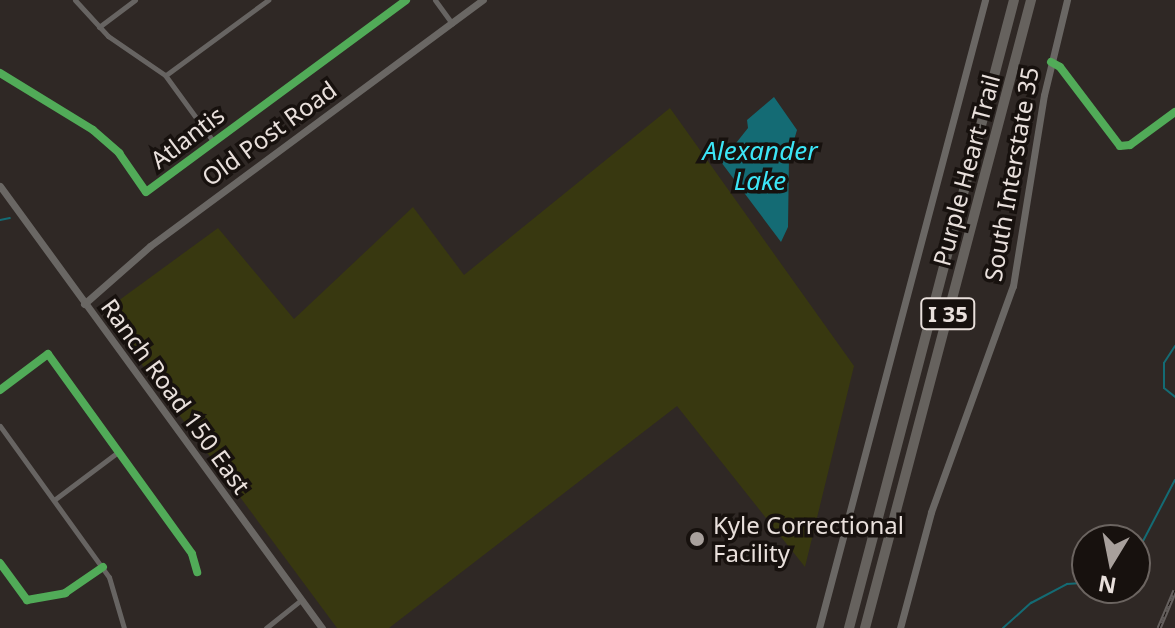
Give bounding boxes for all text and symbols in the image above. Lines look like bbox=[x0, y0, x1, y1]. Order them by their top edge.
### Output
street label: South Interstate 35 bbox=[978, 65, 1044, 283]
street label: Purple Heart Trail bbox=[927, 71, 1005, 269]
street label: Old Post Road bbox=[196, 75, 342, 191]
street label: Atlantis bbox=[144, 100, 230, 174]
water label: Alexander Lake bbox=[702, 135, 818, 196]
street label: Ranch Road 150 East bbox=[96, 293, 256, 499]
road number: I 35 bbox=[920, 296, 976, 332]
place label: Kyle Correctional Facility bbox=[713, 511, 904, 567]
north arrow bbox=[1071, 524, 1151, 604]
marker: Kyle Correctional Facility bbox=[688, 530, 706, 548]
text: N bbox=[1096, 569, 1119, 602]

